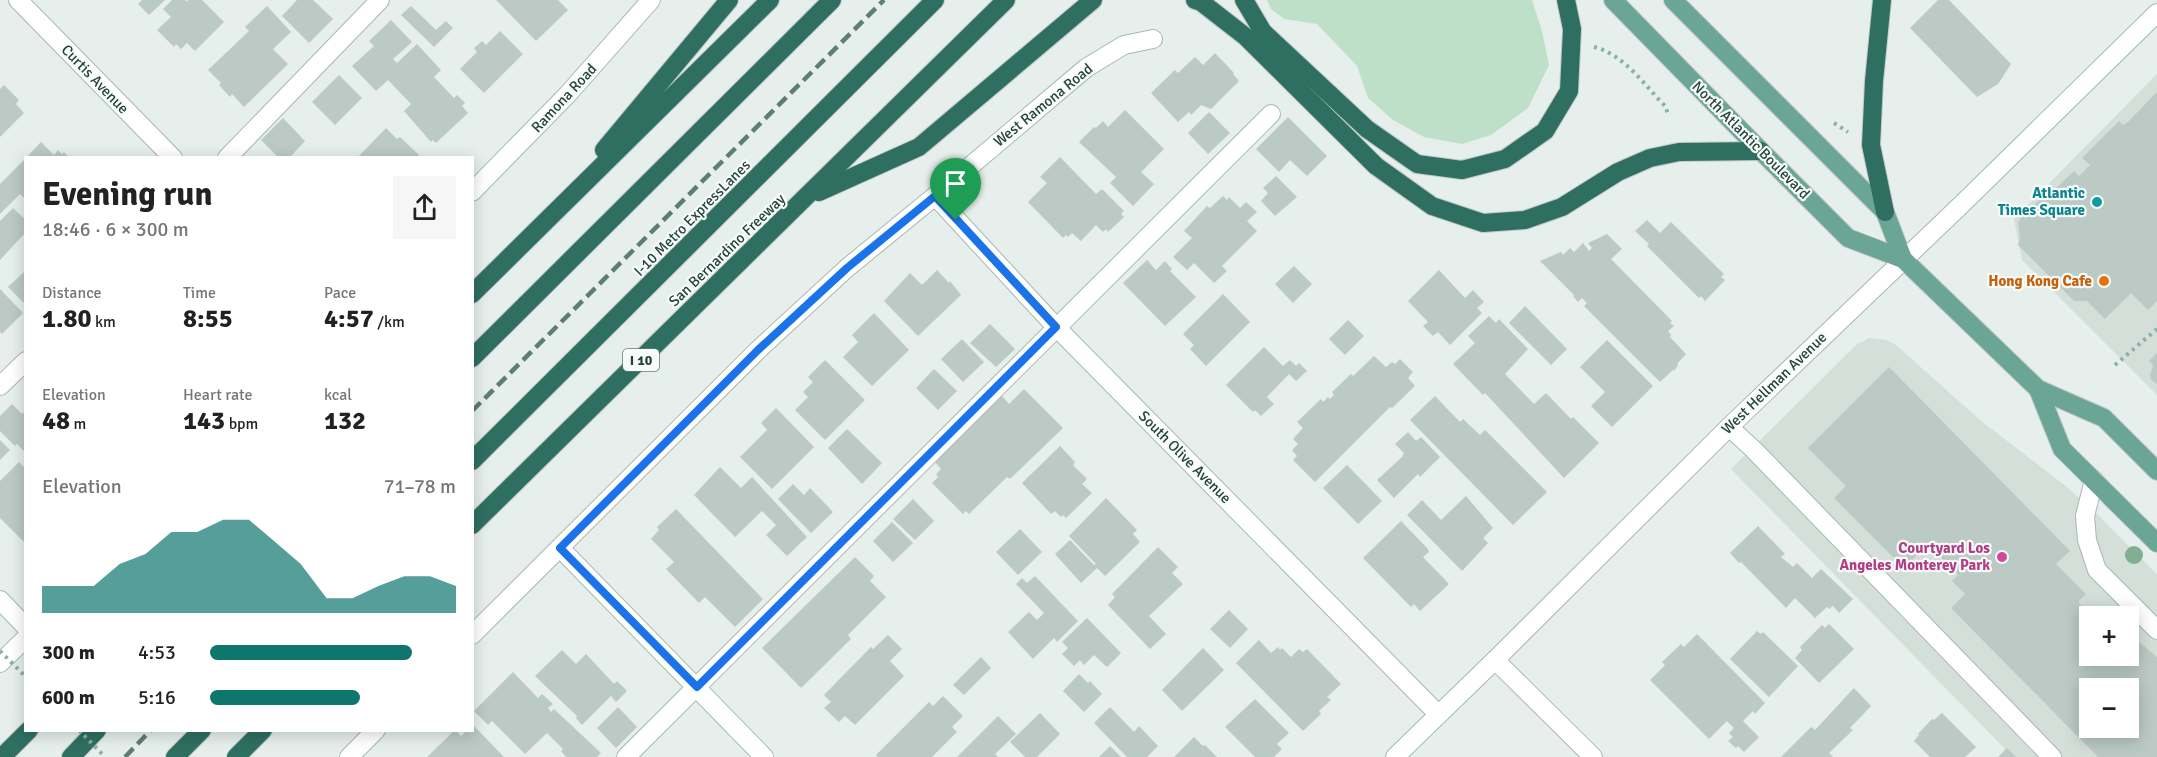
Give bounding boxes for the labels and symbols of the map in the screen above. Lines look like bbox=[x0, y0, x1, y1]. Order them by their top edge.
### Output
street label: Curtis Avenue bbox=[58, 41, 132, 117]
street label: Ramona Road bbox=[528, 60, 600, 136]
street label: West Ramona Road bbox=[990, 60, 1096, 150]
street label: North Atlantic Boulevard bbox=[1688, 77, 1814, 203]
street label: I-10 Metro ExpressLanes bbox=[630, 156, 754, 280]
pin bbox=[930, 158, 981, 220]
place label: Atlantic Times Square bbox=[1998, 184, 2085, 219]
street label: San Bernardino Freeway bbox=[665, 190, 789, 310]
marker: Atlantic Times Square bbox=[2090, 195, 2104, 209]
place label: Hong Kong Cafe bbox=[1988, 272, 2092, 290]
marker: Hong Kong Cafe bbox=[2097, 274, 2111, 288]
street label: West Hellman Avenue bbox=[1718, 328, 1830, 438]
road number: I 10 bbox=[623, 349, 659, 371]
street label: South Olive Avenue bbox=[1135, 407, 1235, 507]
place label: Courtyard Los Angeles Monterey Park bbox=[1839, 539, 1990, 574]
marker: Courtyard Los Angeles Monterey Park bbox=[1995, 550, 2009, 564]

